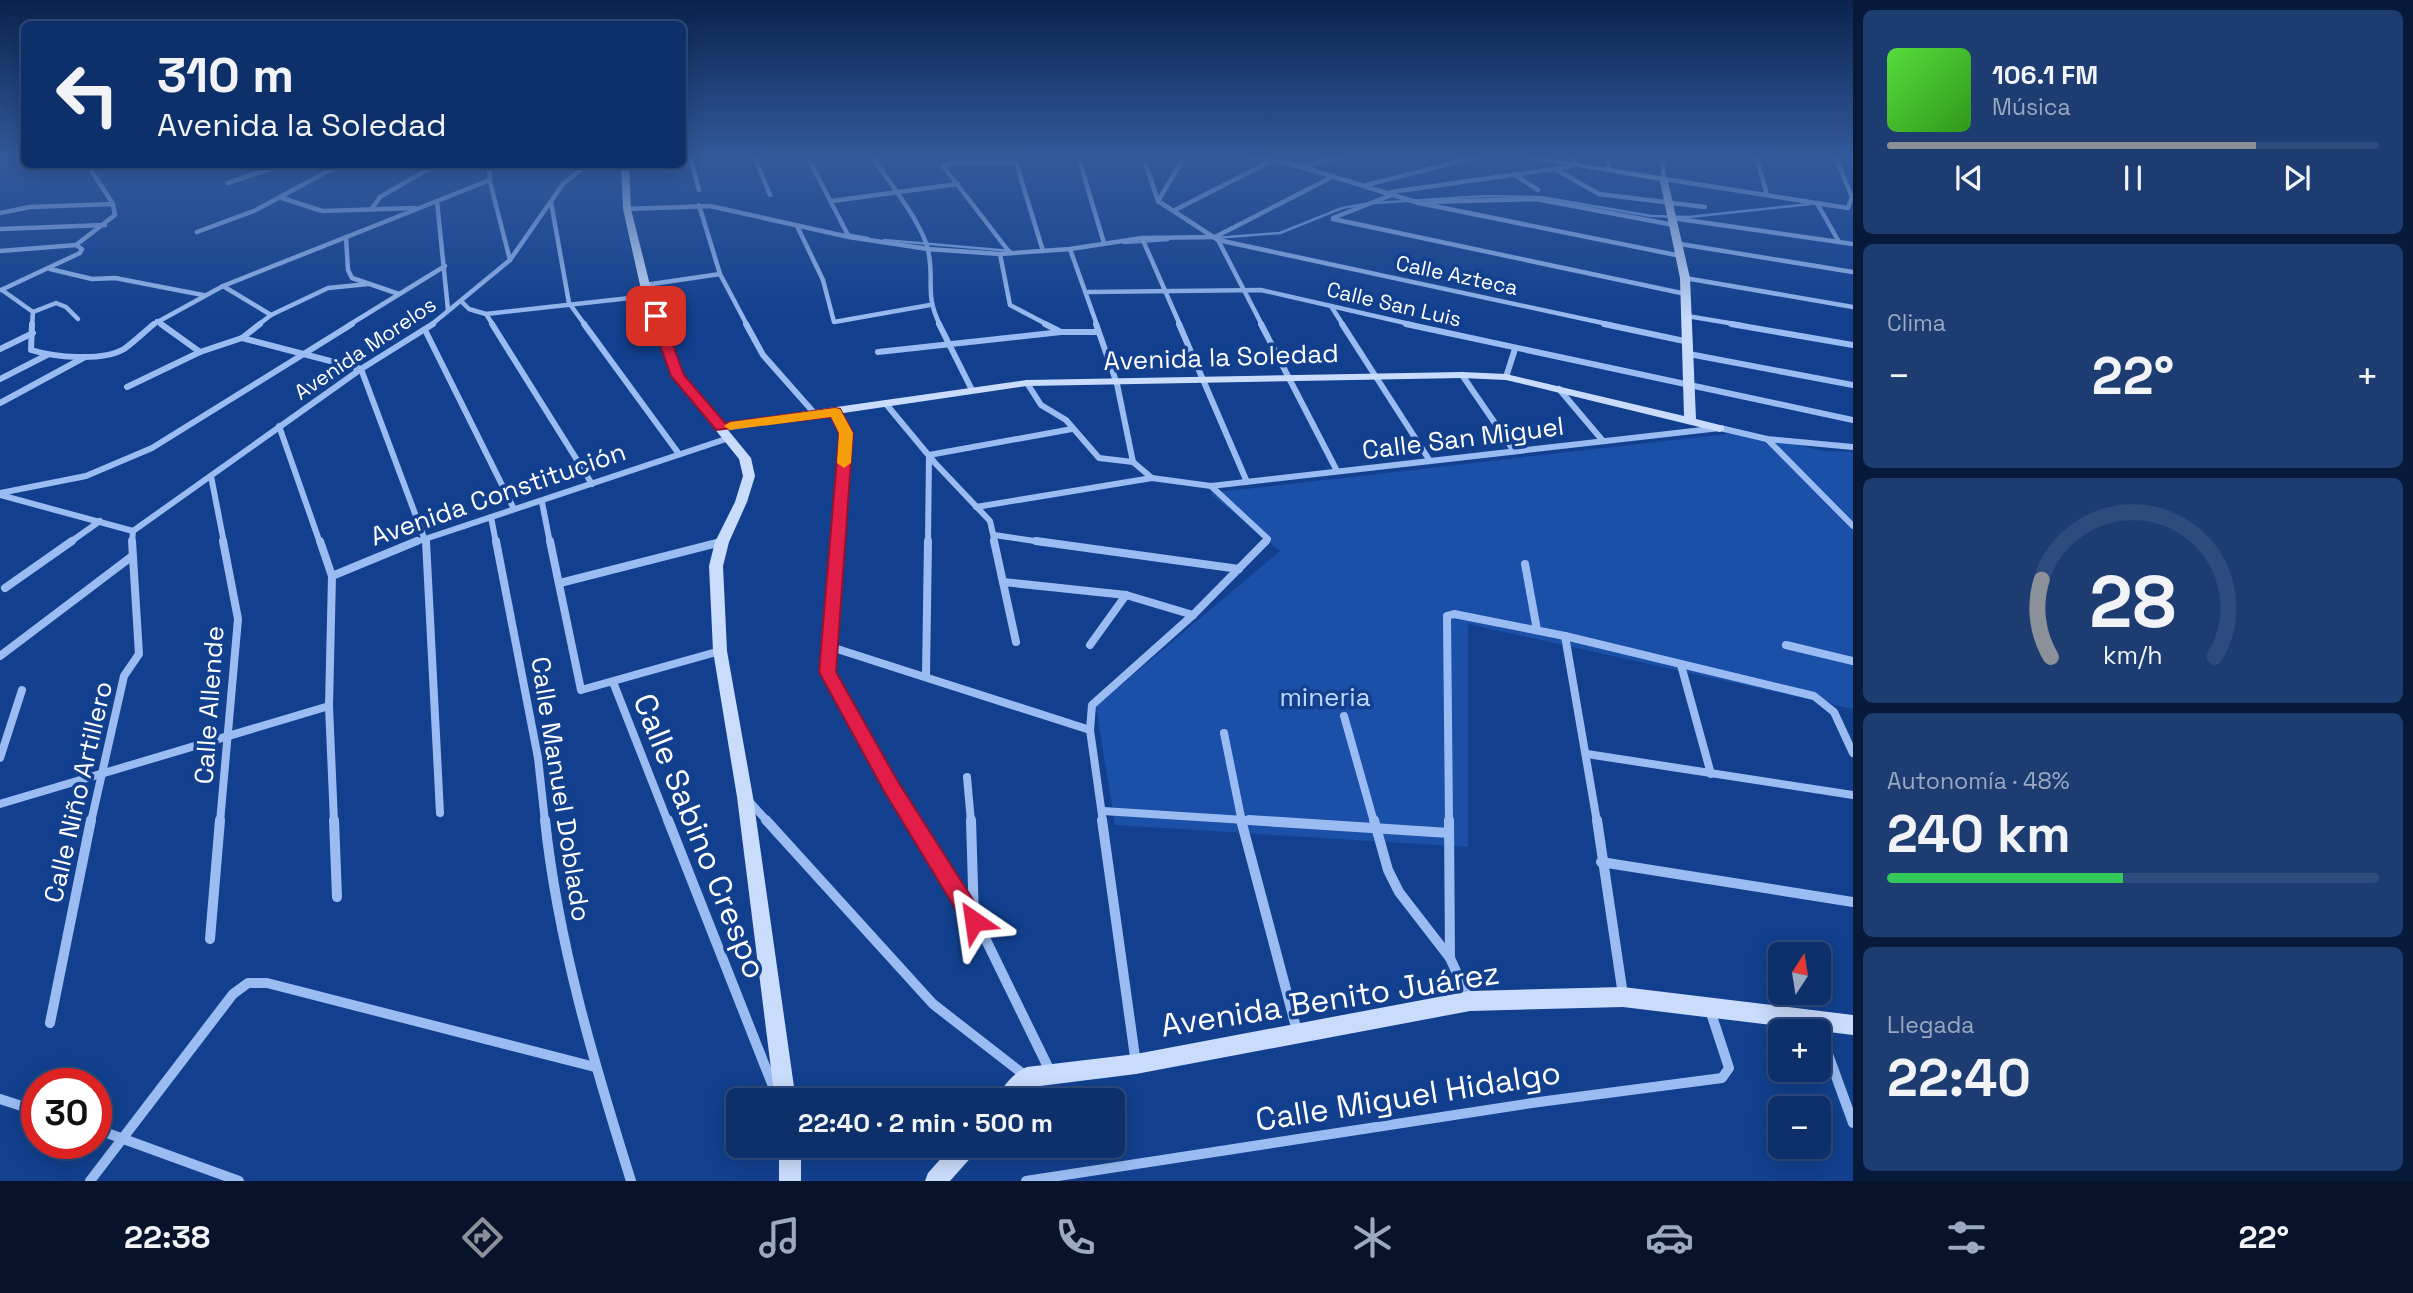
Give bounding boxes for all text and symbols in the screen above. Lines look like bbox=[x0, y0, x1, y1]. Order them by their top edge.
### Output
text: 310 m bbox=[157, 44, 294, 106]
icon: left bbox=[42, 49, 133, 140]
text: 106.1 FM bbox=[1992, 58, 2098, 92]
text: Música bbox=[1992, 92, 2071, 122]
text: Avenida la Soledad bbox=[157, 105, 447, 145]
icon: previous bbox=[1950, 159, 1988, 197]
icon: pause bbox=[2114, 159, 2152, 197]
icon: next bbox=[2278, 159, 2316, 197]
street label: Calle Azteca bbox=[1394, 249, 1520, 301]
street label: Calle San Luis bbox=[1324, 275, 1464, 333]
pin bbox=[626, 286, 686, 346]
street label: Avenida Morelos bbox=[289, 291, 441, 405]
icon: arrive bbox=[637, 297, 675, 335]
text: Clima bbox=[1887, 308, 1946, 338]
street label: Avenida la Soledad bbox=[1103, 336, 1339, 378]
text: 22° bbox=[2092, 343, 2174, 409]
text: − bbox=[1887, 352, 1911, 400]
text: + bbox=[2355, 352, 2379, 400]
street label: Calle San Miguel bbox=[1360, 409, 1566, 467]
street label: Avenida Constitución bbox=[366, 434, 630, 554]
text: 28 bbox=[2090, 555, 2176, 648]
street label: Calle Allende bbox=[187, 625, 231, 785]
text: km/h bbox=[2103, 638, 2163, 670]
street label: Calle Manuel Doblado bbox=[523, 654, 599, 924]
street label: Calle Niño Artillero bbox=[36, 678, 120, 906]
park label: mineria bbox=[1279, 680, 1371, 714]
street label: Calle Sabino Crespo bbox=[625, 688, 775, 984]
text: Autonomía · 48% bbox=[1887, 766, 2069, 796]
text: 240 km bbox=[1887, 801, 2071, 867]
position arrow bbox=[937, 884, 1011, 958]
north arrow bbox=[1768, 942, 1830, 1004]
map controls bbox=[1768, 942, 1831, 1159]
street label: Avenida Benito Juárez bbox=[1158, 952, 1502, 1046]
text: Llegada bbox=[1887, 1010, 1975, 1040]
button: + bbox=[1768, 1019, 1831, 1082]
text: 22:40 bbox=[1887, 1045, 2031, 1111]
street label: Calle Miguel Hidalgo bbox=[1253, 1052, 1563, 1140]
speed limit sign: 30 bbox=[21, 1068, 112, 1159]
button: − bbox=[1768, 1096, 1831, 1159]
text: 22:40 · 2 min · 500 m bbox=[798, 1106, 1053, 1140]
icon: directions bbox=[458, 1213, 507, 1262]
icon: music bbox=[755, 1213, 804, 1262]
icon: phone bbox=[1051, 1213, 1100, 1262]
icon: climate bbox=[1348, 1213, 1397, 1262]
icon: car bbox=[1645, 1213, 1694, 1262]
icon: filters bbox=[1942, 1213, 1991, 1262]
text: 22:38 bbox=[124, 1217, 210, 1257]
text: 22° bbox=[2238, 1217, 2289, 1257]

